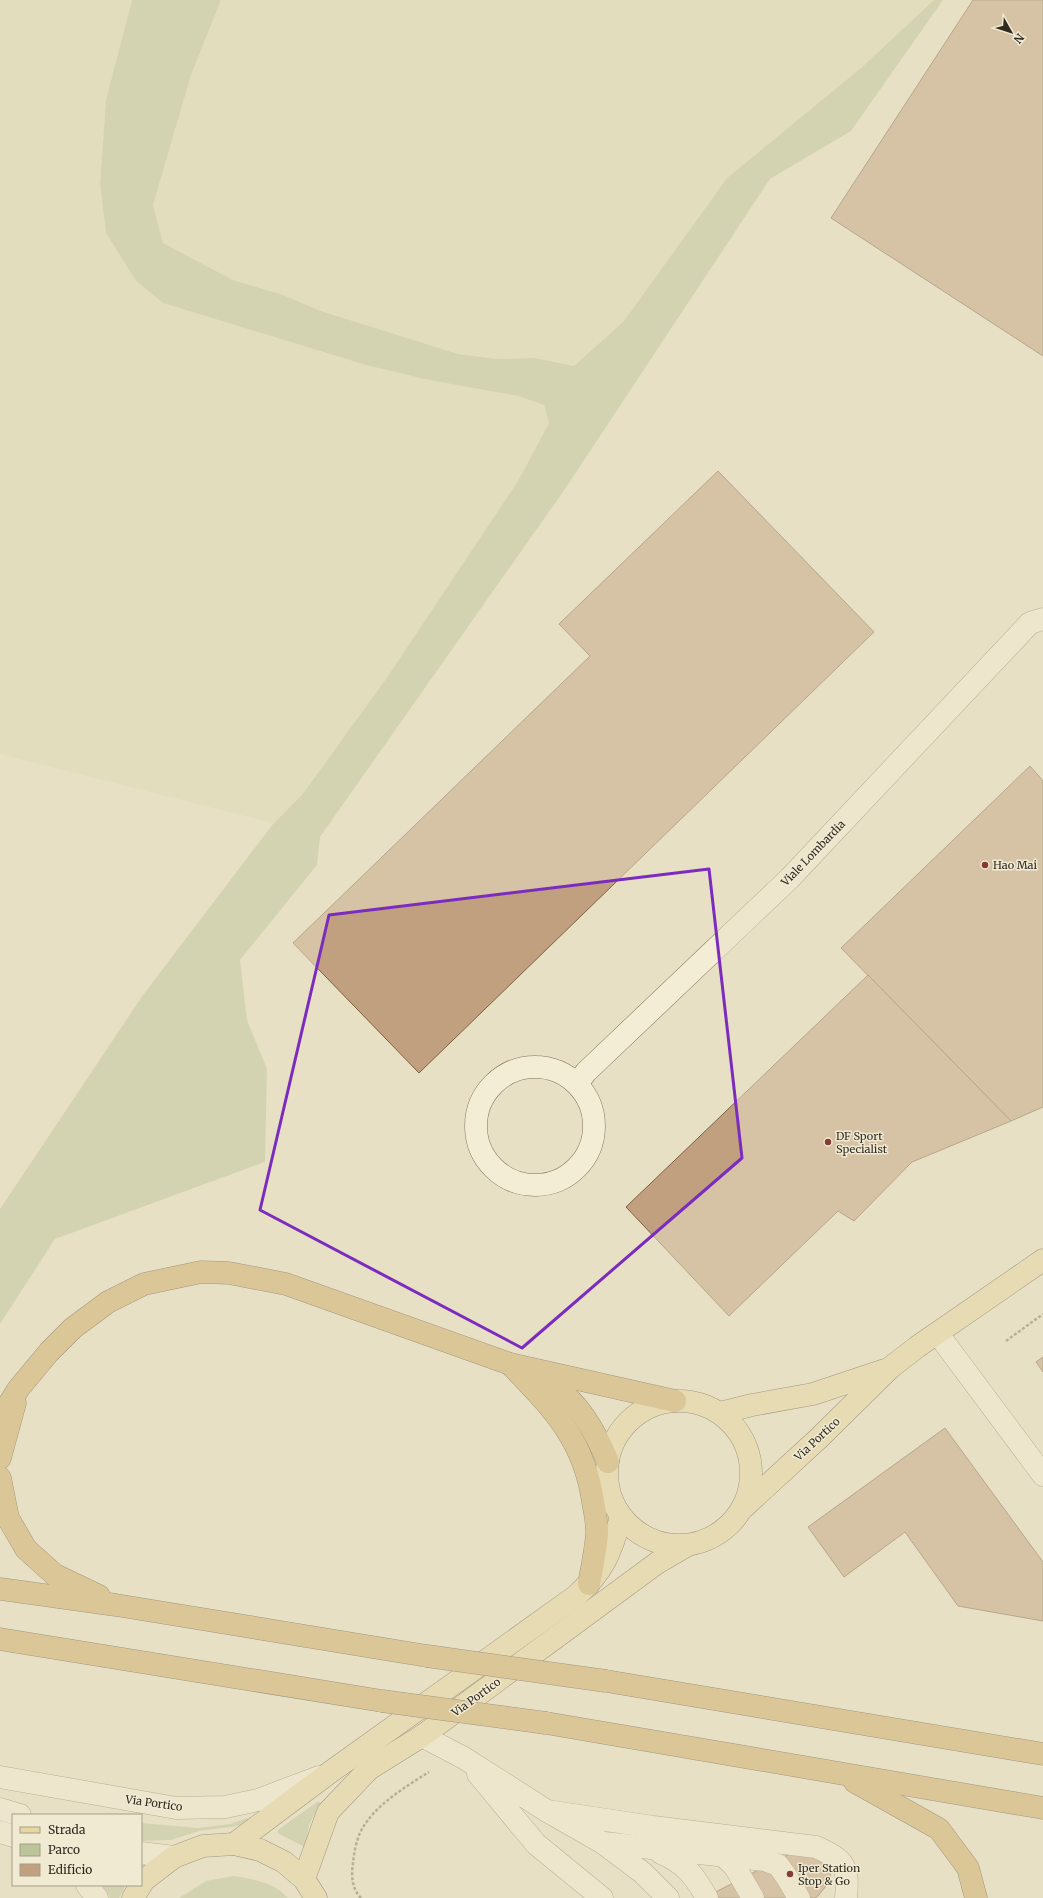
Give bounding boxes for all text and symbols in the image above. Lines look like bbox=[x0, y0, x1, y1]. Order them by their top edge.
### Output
north arrow bbox=[991, 12, 1031, 52]
text: N bbox=[1010, 31, 1027, 46]
street label: Viale Lombardia bbox=[777, 817, 848, 890]
place label: Hao Mai bbox=[993, 858, 1038, 872]
marker: Hao Mai bbox=[980, 860, 990, 870]
place label: DF Sport Specialist bbox=[836, 1129, 888, 1156]
marker: DF Sport Specialist bbox=[823, 1137, 833, 1147]
street label: Via Portico bbox=[791, 1414, 843, 1464]
street label: Via Portico bbox=[448, 1674, 504, 1720]
street label: Via Portico bbox=[124, 1792, 184, 1814]
legend bbox=[12, 1814, 142, 1886]
text: Strada bbox=[48, 1822, 86, 1837]
text: Parco bbox=[48, 1842, 80, 1857]
place label: Iper Station Stop & Go bbox=[798, 1861, 861, 1888]
text: Edificio bbox=[48, 1862, 92, 1877]
marker: Iper Station Stop & Go bbox=[785, 1869, 795, 1879]

